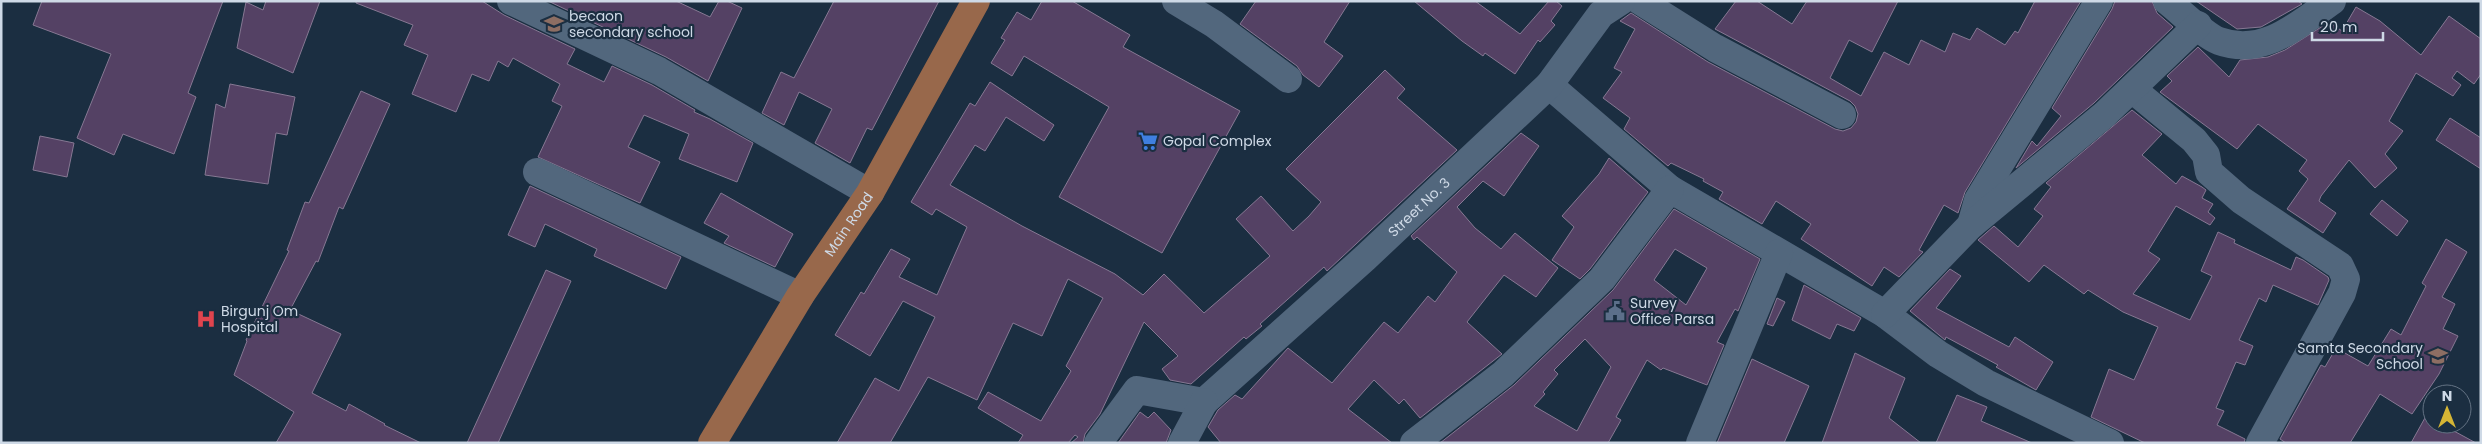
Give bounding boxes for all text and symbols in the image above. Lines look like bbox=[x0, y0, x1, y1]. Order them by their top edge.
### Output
place label: becaon secondary school bbox=[569, 6, 693, 42]
scale bar bbox=[2312, 10, 2383, 42]
school or university icon: becaon secondary school bbox=[543, 13, 565, 35]
text: 20 m bbox=[2320, 16, 2358, 37]
supermarket icon: Gopal Complex bbox=[1137, 130, 1159, 152]
place label: Gopal Complex bbox=[1163, 131, 1272, 151]
street label: Street No. 3 bbox=[1384, 173, 1454, 241]
street label: Main Road bbox=[820, 188, 878, 261]
place label: Survey Office Parsa bbox=[1630, 293, 1714, 329]
public building icon: Survey Office Parsa bbox=[1604, 300, 1626, 322]
place label: Birgunj Om Hospital bbox=[221, 301, 298, 337]
hospital icon: Birgunj Om Hospital bbox=[195, 308, 217, 330]
place label: Samta Secondary School bbox=[2297, 338, 2423, 374]
school or university icon: Samta Secondary School bbox=[2427, 345, 2449, 367]
north arrow bbox=[2422, 384, 2472, 434]
text: N bbox=[2442, 386, 2452, 406]

